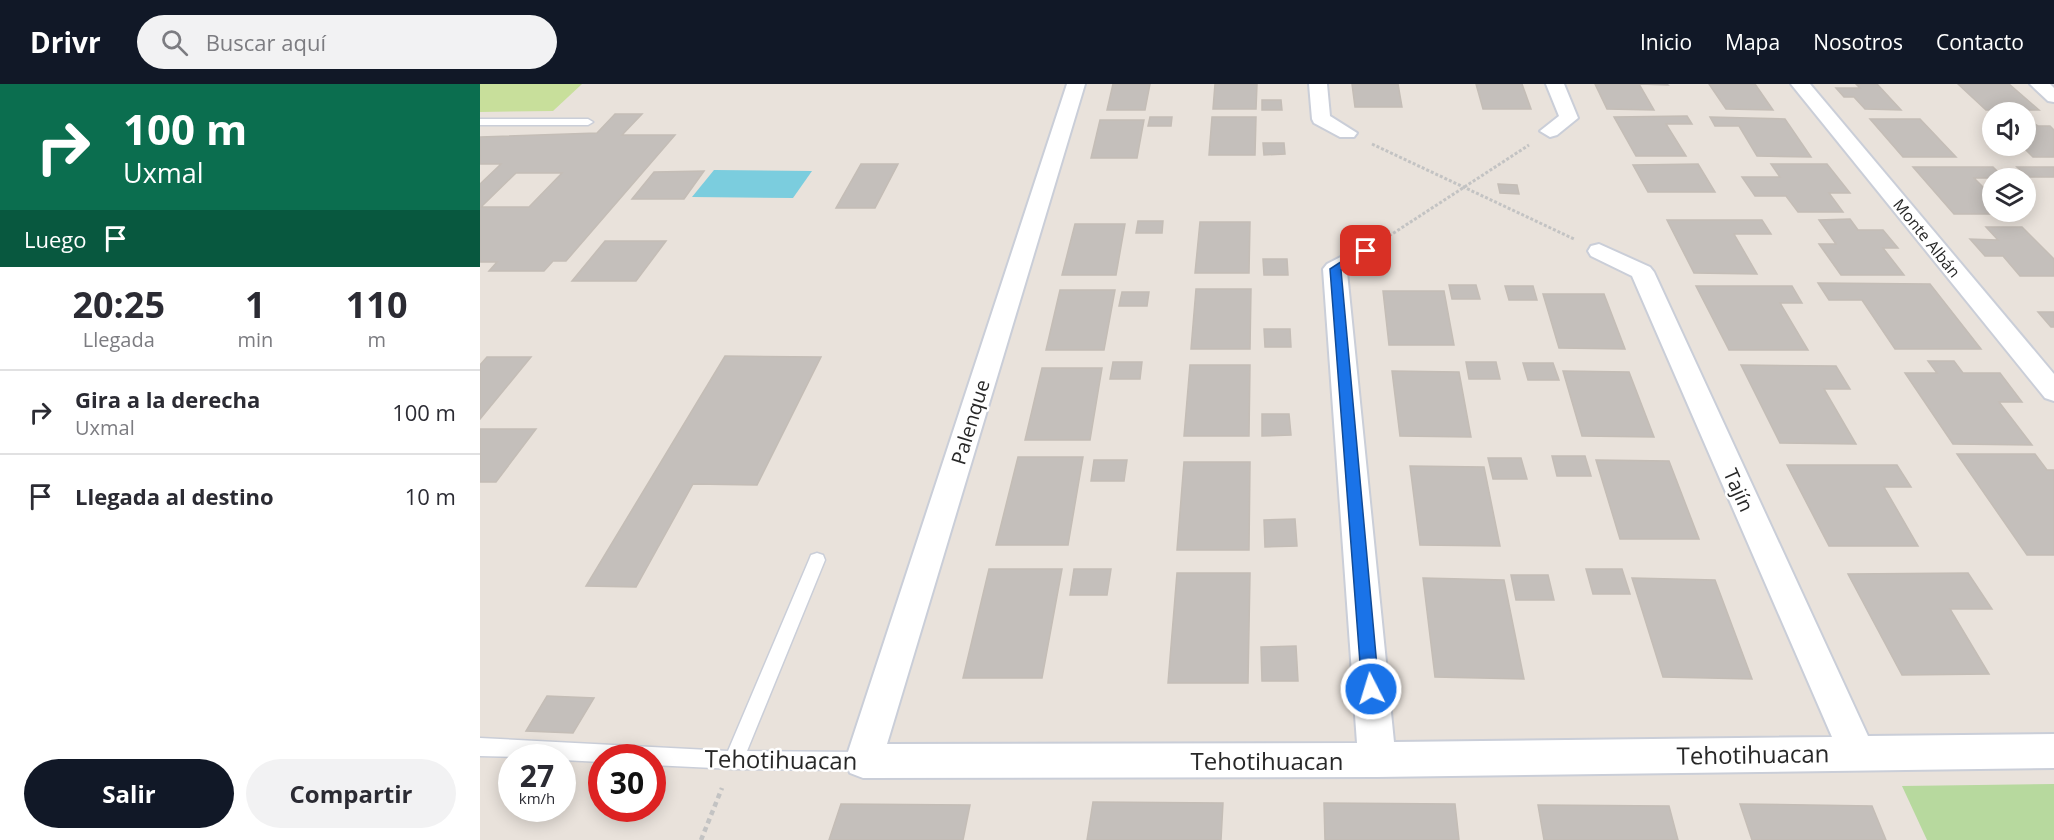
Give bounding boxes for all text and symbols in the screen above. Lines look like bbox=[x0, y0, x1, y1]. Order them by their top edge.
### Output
search box bbox=[137, 15, 557, 69]
text: Drivr bbox=[30, 23, 101, 61]
icon: search bbox=[158, 26, 191, 59]
text: Buscar aquí bbox=[206, 27, 326, 57]
text: Inicio bbox=[1640, 28, 1692, 56]
text: Mapa bbox=[1725, 28, 1780, 56]
text: Nosotros bbox=[1813, 28, 1903, 56]
text: Contacto bbox=[1936, 28, 2024, 56]
text: 100 m bbox=[123, 100, 247, 157]
map controls bbox=[1982, 102, 2036, 222]
button: sound bbox=[1982, 102, 2036, 156]
icon: right bbox=[24, 108, 102, 186]
text: Uxmal bbox=[123, 154, 204, 191]
button: layers bbox=[1982, 168, 2036, 222]
street label: Monte Albán bbox=[1888, 194, 1966, 282]
icon: arrive bbox=[99, 222, 132, 255]
text: Luego bbox=[24, 224, 87, 254]
pin bbox=[1340, 225, 1391, 276]
icon: arrive bbox=[1349, 234, 1382, 267]
text: 20:25 bbox=[72, 280, 165, 329]
text: 1 bbox=[245, 280, 266, 329]
text: 110 bbox=[346, 280, 408, 329]
text: Llegada bbox=[83, 326, 155, 353]
text: min bbox=[237, 326, 273, 353]
text: m bbox=[367, 326, 386, 353]
street label: Palenque bbox=[944, 376, 996, 468]
text: Gira a la derecha bbox=[75, 384, 260, 414]
icon: right bbox=[24, 396, 57, 429]
text: 100 m bbox=[392, 397, 456, 427]
text: Uxmal bbox=[75, 414, 135, 441]
street label: Tajín bbox=[1718, 464, 1760, 516]
icon: arrive bbox=[24, 480, 57, 513]
text: Llegada al destino bbox=[75, 481, 274, 511]
text: 10 m bbox=[405, 481, 456, 511]
position arrow bbox=[1339, 657, 1403, 721]
street label: Tehotihuacan bbox=[1676, 736, 1830, 772]
street label: Tehotihuacan bbox=[704, 741, 858, 777]
speed limit sign: 30 bbox=[588, 744, 666, 822]
street label: Tehotihuacan bbox=[1191, 744, 1343, 777]
text: 27 bbox=[520, 755, 554, 796]
button: Salir bbox=[24, 759, 234, 828]
button: Compartir bbox=[246, 759, 456, 828]
text: km/h bbox=[519, 788, 555, 808]

